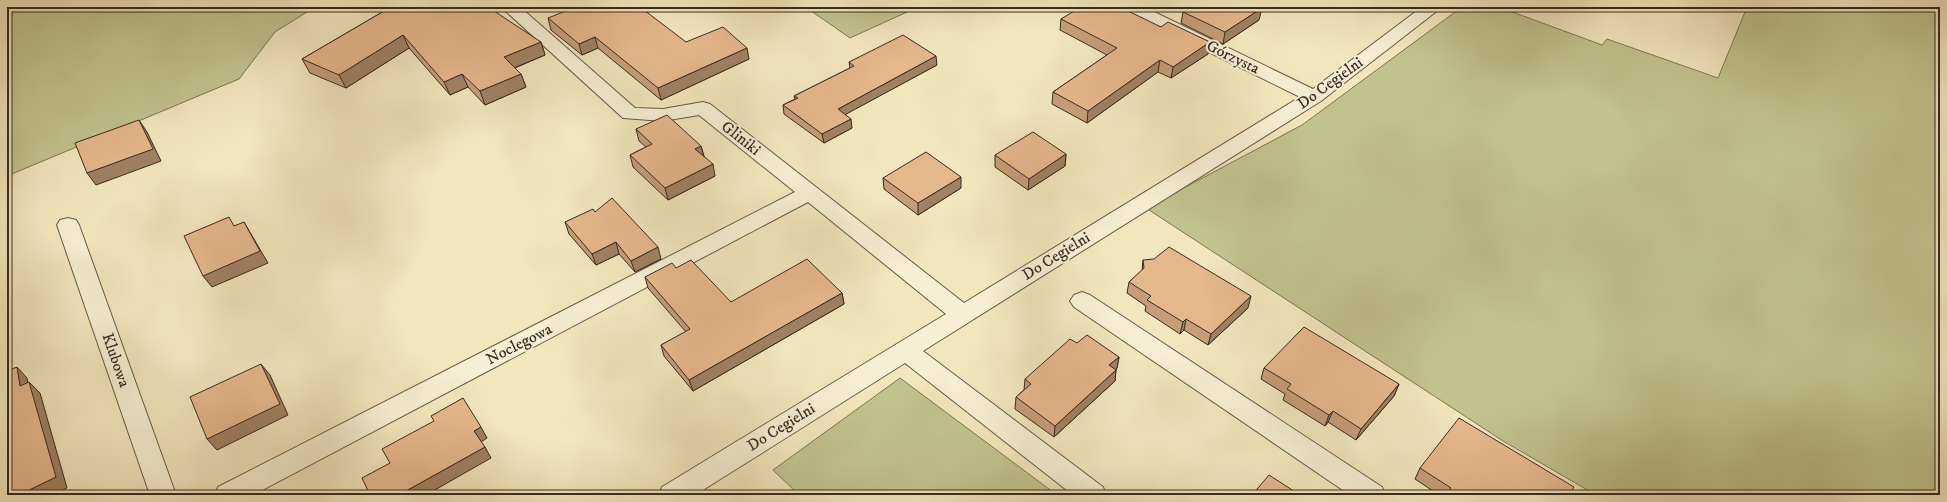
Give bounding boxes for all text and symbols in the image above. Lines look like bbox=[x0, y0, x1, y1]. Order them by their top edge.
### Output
street label: Górzysta bbox=[1203, 36, 1263, 78]
street label: Do Cegielni bbox=[1293, 53, 1367, 113]
street label: Gliniki bbox=[717, 116, 765, 160]
street label: Do Cegielni bbox=[1018, 227, 1094, 285]
street label: Noclegowa bbox=[483, 319, 556, 369]
street label: Klubowa bbox=[97, 330, 135, 390]
street label: Do Cegielni bbox=[743, 398, 819, 456]

